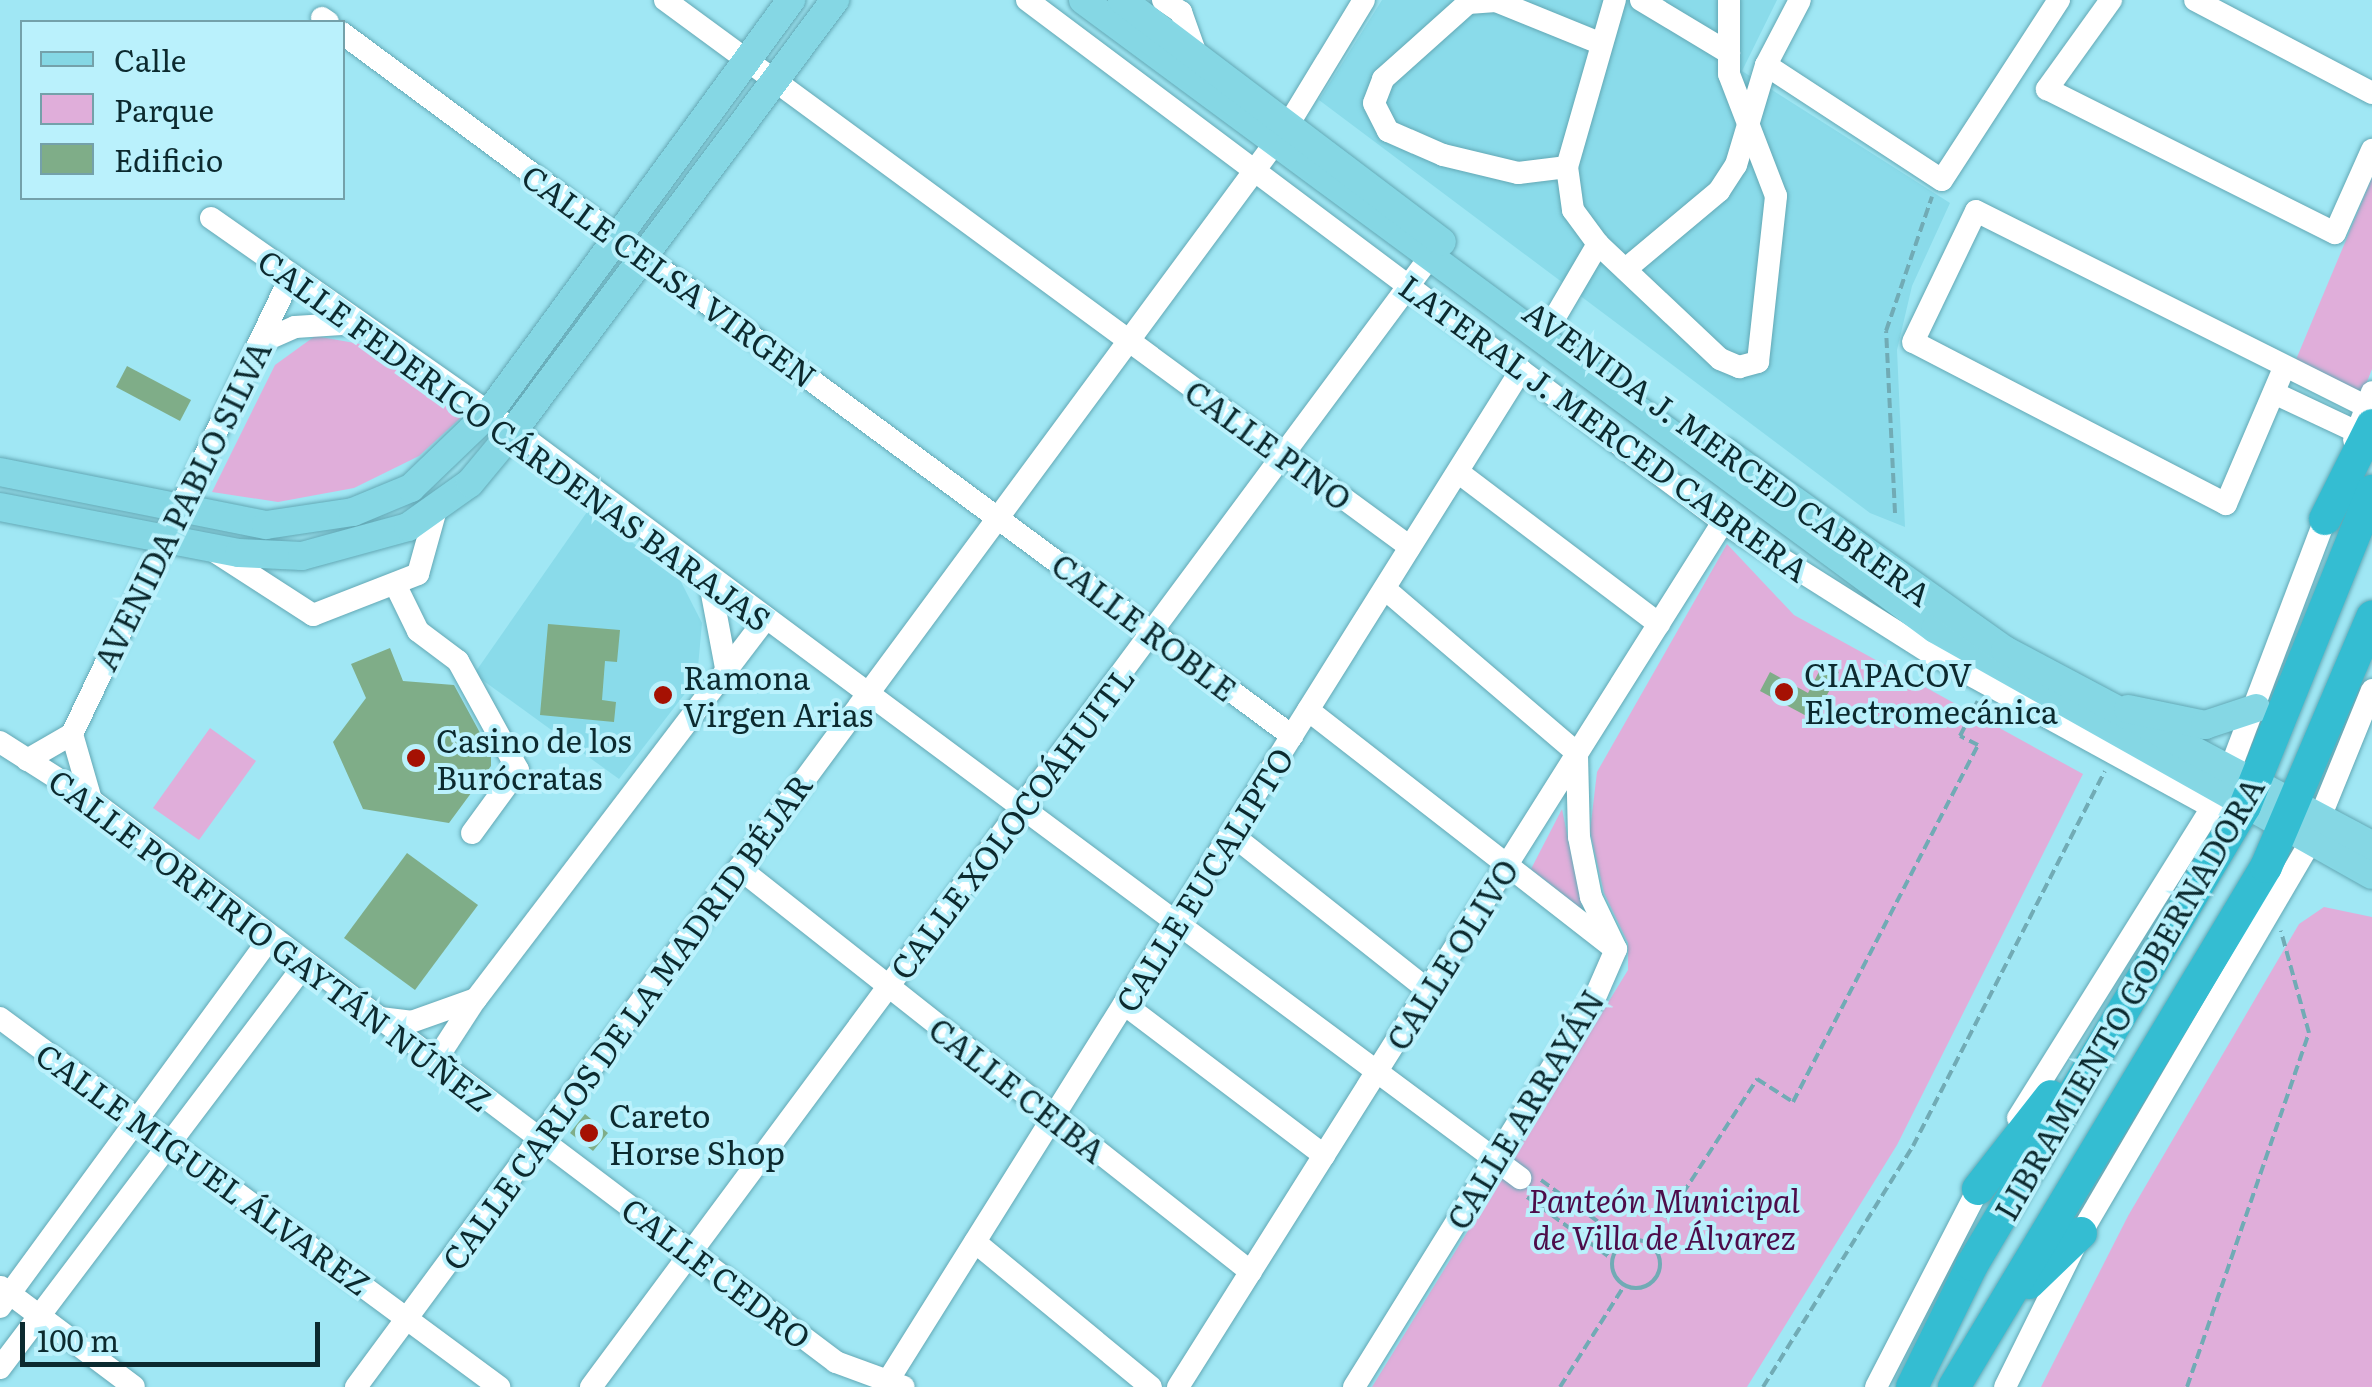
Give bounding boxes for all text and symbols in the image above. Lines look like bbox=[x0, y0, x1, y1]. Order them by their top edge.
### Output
legend bbox=[20, 20, 345, 200]
text: Calle bbox=[114, 37, 186, 81]
text: Parque bbox=[114, 87, 214, 131]
text: Edificio bbox=[114, 137, 223, 181]
street label: CALLE CELSA VIRGEN bbox=[516, 155, 824, 395]
street label: CALLE FEDERICO CÁRDENAS BARAJAS bbox=[252, 240, 778, 638]
street label: LATERAL J. MERCED CABRERA bbox=[1393, 266, 1817, 588]
street label: AVENIDA J. MERCED CABRERA bbox=[1517, 291, 1939, 613]
street label: AVENIDA PABLO SILVA bbox=[84, 334, 278, 676]
street label: CALLE PINO bbox=[1178, 371, 1360, 517]
street label: CALLE ROBLE bbox=[1045, 544, 1245, 708]
place label: CIAPACOV Electromecánica bbox=[1804, 655, 2058, 730]
place label: Ramona Virgen Arias bbox=[683, 658, 873, 733]
street label: CALLE XOLOCOÁHUITL bbox=[881, 658, 1141, 986]
marker: CIAPACOV Electromecánica bbox=[1773, 681, 1795, 703]
marker: Ramona Virgen Arias bbox=[652, 684, 674, 706]
place label: Casino de los Burócratas bbox=[436, 721, 632, 796]
street label: CALLE EUCALIPTO bbox=[1106, 740, 1300, 1018]
marker: Casino de los Burócratas bbox=[405, 747, 427, 769]
street label: CALLE PORFIRIO GAYTÁN NÚÑEZ bbox=[42, 760, 500, 1118]
street label: CALLE CARLOS DE LA MADRID BÉJAR bbox=[433, 766, 819, 1276]
street label: LIBRAMIENTO GOBERNADORA bbox=[1985, 770, 2271, 1226]
street label: CALLE OLIVO bbox=[1377, 852, 1525, 1056]
street label: CALLE ARRAYÁN bbox=[1437, 982, 1611, 1236]
street label: CALLE CEIBA bbox=[922, 1008, 1114, 1170]
street label: CALLE MIGUEL ÁLVAREZ bbox=[29, 1034, 379, 1302]
place label: Careto Horse Shop bbox=[609, 1096, 785, 1171]
marker: Careto Horse Shop bbox=[578, 1122, 600, 1144]
park label: Panteón Municipal de Villa de Álvarez bbox=[1528, 1181, 1800, 1256]
street label: CALLE CEDRO bbox=[615, 1189, 819, 1355]
scale bar bbox=[25, 1302, 325, 1364]
text: 100 m bbox=[37, 1317, 119, 1361]

